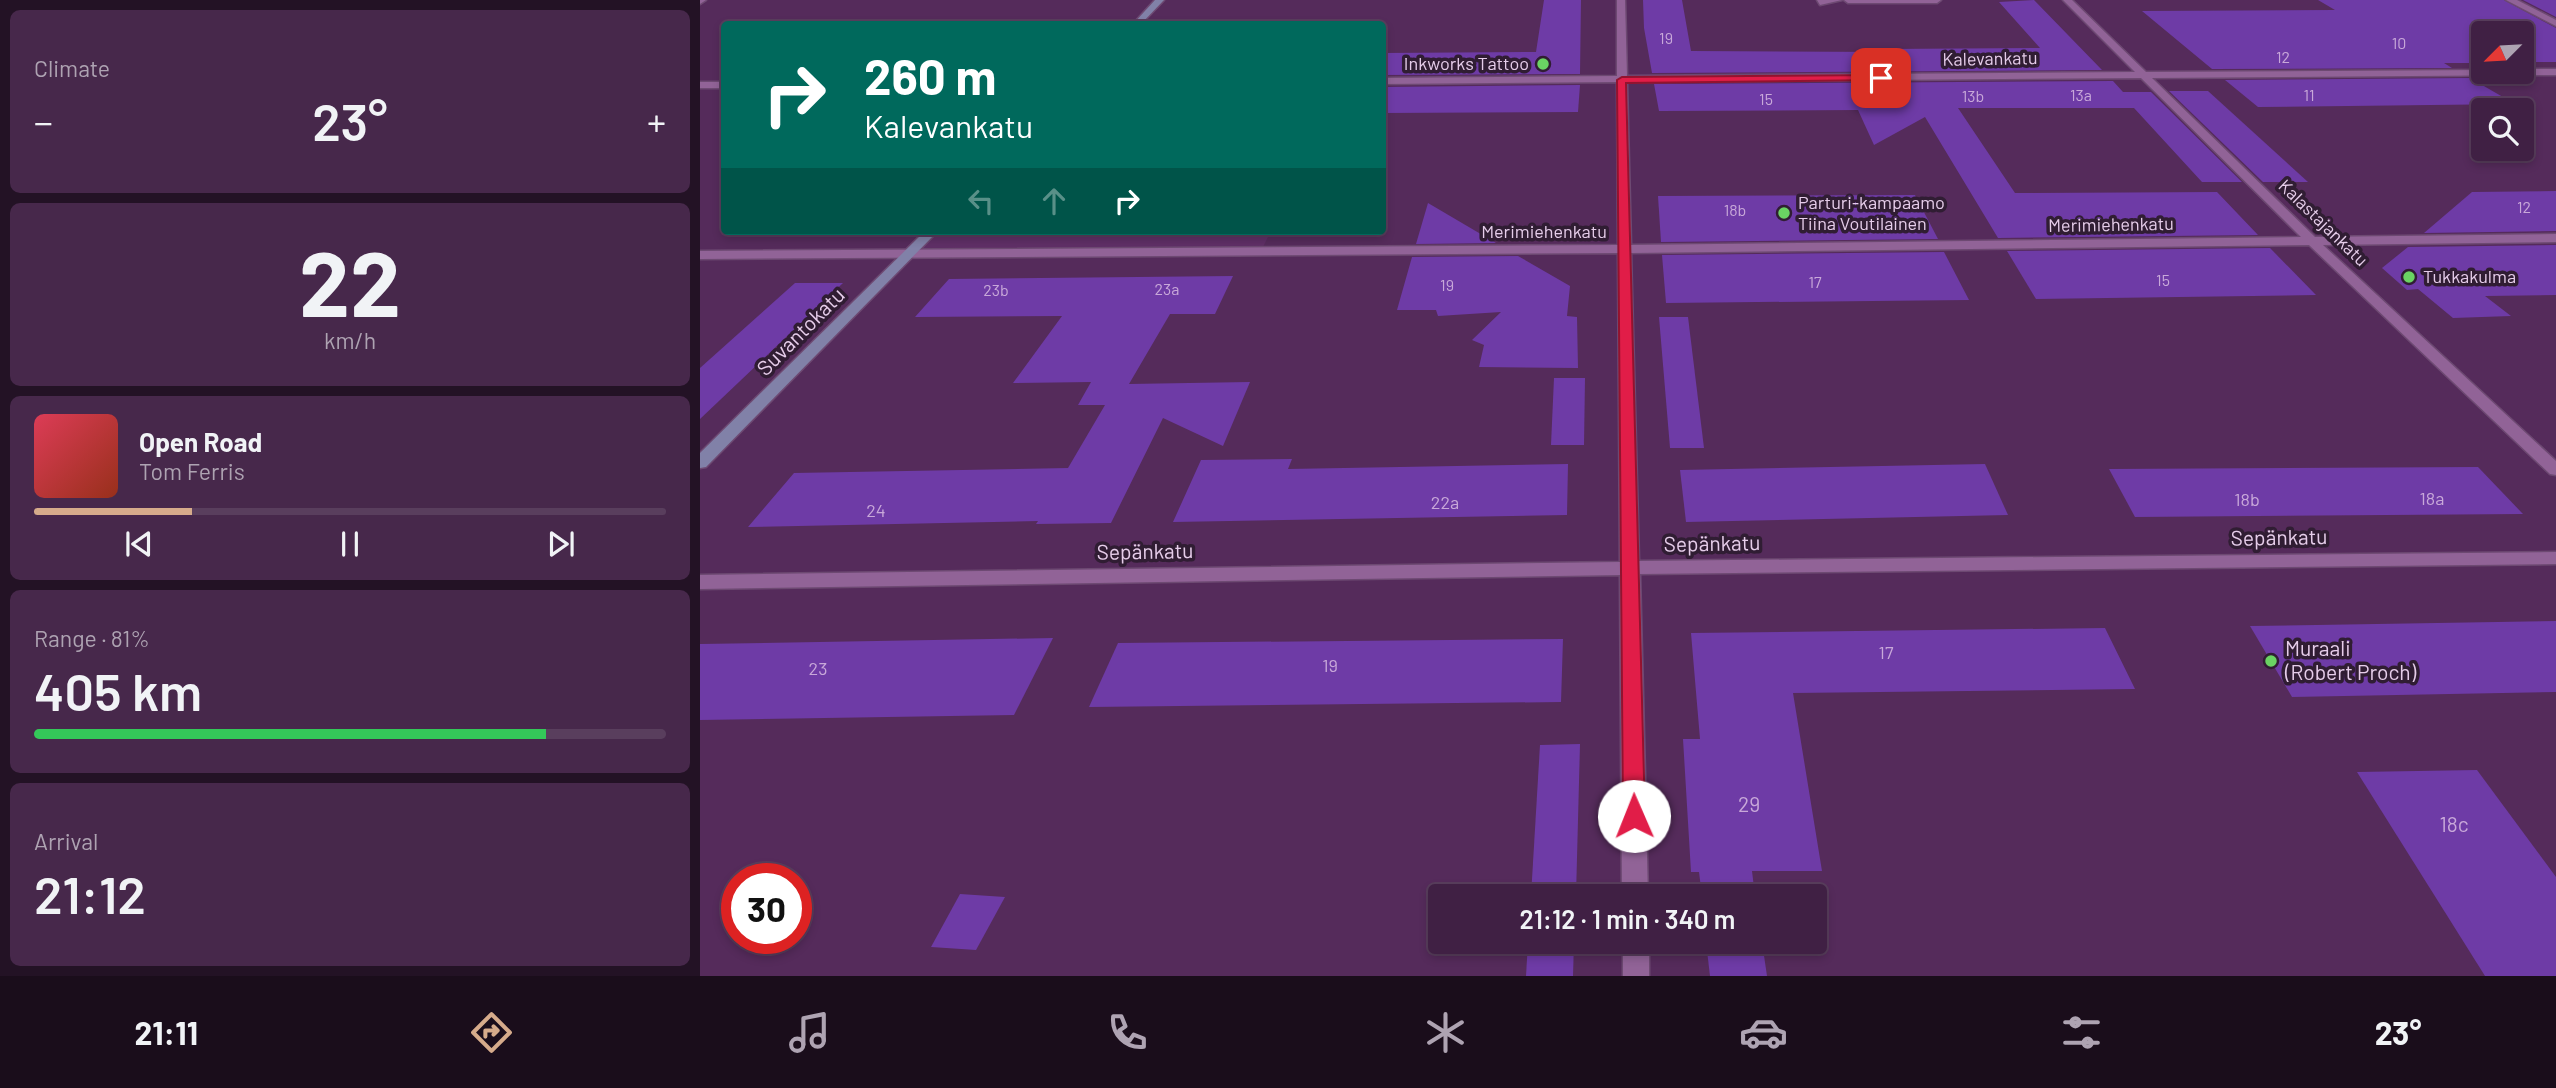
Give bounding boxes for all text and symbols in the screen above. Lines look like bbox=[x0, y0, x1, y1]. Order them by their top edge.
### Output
north arrow bbox=[2471, 21, 2534, 84]
map controls bbox=[2471, 21, 2534, 161]
house number: 19 bbox=[1659, 28, 1673, 47]
house number: 10 bbox=[2392, 33, 2406, 52]
text: 260 m bbox=[864, 46, 996, 105]
street label: Kalevankatu bbox=[1942, 46, 2038, 70]
house number: 12 bbox=[2276, 47, 2290, 66]
pin bbox=[1851, 48, 1911, 108]
icon: right bbox=[749, 49, 840, 140]
place label: Inkworks Tattoo bbox=[1404, 52, 1529, 74]
text: Climate bbox=[34, 54, 110, 82]
marker: Inkworks Tattoo bbox=[1535, 56, 1551, 72]
icon: arrive bbox=[1862, 59, 1900, 97]
house number: 13a bbox=[2070, 85, 2092, 104]
house number: 11 bbox=[2303, 85, 2315, 104]
house number: 13b bbox=[1962, 86, 1984, 105]
text: 23° bbox=[312, 89, 388, 151]
house number: 15 bbox=[1759, 89, 1773, 108]
text: − bbox=[34, 98, 53, 144]
text: + bbox=[647, 98, 666, 144]
button: search bbox=[2471, 98, 2534, 161]
text: Kalevankatu bbox=[864, 106, 1033, 144]
street label: Kalastajankatu bbox=[2275, 174, 2373, 270]
icon: left bbox=[962, 182, 1000, 220]
icon: ahead bbox=[1035, 182, 1073, 220]
icon: right bbox=[1108, 182, 1146, 220]
place label: Parturi-kampaamo Tiina Voutilainen bbox=[1798, 191, 1945, 234]
house number: 12 bbox=[2517, 197, 2531, 216]
house number: 18b bbox=[1724, 200, 1746, 219]
marker: Parturi-kampaamo Tiina Voutilainen bbox=[1776, 205, 1792, 221]
street label: Merimiehenkatu bbox=[2048, 212, 2174, 236]
street label: Merimiehenkatu bbox=[1481, 220, 1607, 242]
text: 22 bbox=[299, 226, 401, 335]
place label: Tukkakulma bbox=[2423, 265, 2516, 287]
marker: Tukkakulma bbox=[2401, 269, 2417, 285]
house number: 15 bbox=[2156, 270, 2170, 289]
house number: 17 bbox=[1808, 272, 1822, 291]
house number: 19 bbox=[1440, 275, 1454, 294]
house number: 23a bbox=[1155, 279, 1179, 298]
house number: 23b bbox=[983, 280, 1009, 299]
street label: Suvantokatu bbox=[751, 282, 849, 380]
text: km/h bbox=[324, 326, 376, 354]
text: Open Road bbox=[139, 426, 262, 457]
text: Tom Ferris bbox=[139, 457, 245, 485]
house number: 18a bbox=[2420, 487, 2444, 509]
house number: 18b bbox=[2234, 488, 2260, 510]
house number: 22a bbox=[1431, 491, 1459, 513]
house number: 24 bbox=[866, 499, 886, 521]
street label: Sepänkatu bbox=[2230, 523, 2328, 550]
icon: previous bbox=[120, 525, 158, 563]
icon: pause bbox=[331, 525, 369, 563]
icon: next bbox=[542, 525, 580, 563]
street label: Sepänkatu bbox=[1663, 529, 1761, 556]
street label: Sepänkatu bbox=[1096, 537, 1194, 564]
text: Range · 81% bbox=[34, 624, 150, 652]
place label: Muraali (Robert Proch) bbox=[2284, 635, 2417, 684]
house number: 17 bbox=[1879, 641, 1894, 663]
marker: Muraali (Robert Proch) bbox=[2263, 653, 2279, 669]
house number: 19 bbox=[1322, 654, 1338, 676]
house number: 23 bbox=[809, 657, 827, 679]
text: 405 km bbox=[34, 659, 202, 721]
position arrow bbox=[1597, 779, 1671, 853]
house number: 29 bbox=[1738, 791, 1760, 816]
house number: 18c bbox=[2439, 811, 2469, 836]
text: Arrival bbox=[34, 827, 98, 855]
text: 21:12 bbox=[34, 862, 146, 924]
speed limit sign: 30 bbox=[721, 863, 812, 954]
text: 21:12 · 1 min · 340 m bbox=[1520, 903, 1735, 934]
icon: directions bbox=[467, 1008, 516, 1057]
icon: music bbox=[785, 1008, 834, 1057]
icon: phone bbox=[1103, 1008, 1152, 1057]
icon: climate bbox=[1421, 1008, 1470, 1057]
icon: car bbox=[1739, 1008, 1788, 1057]
icon: filters bbox=[2057, 1008, 2106, 1057]
text: 21:11 bbox=[134, 1013, 198, 1051]
text: 23° bbox=[2375, 1013, 2421, 1051]

